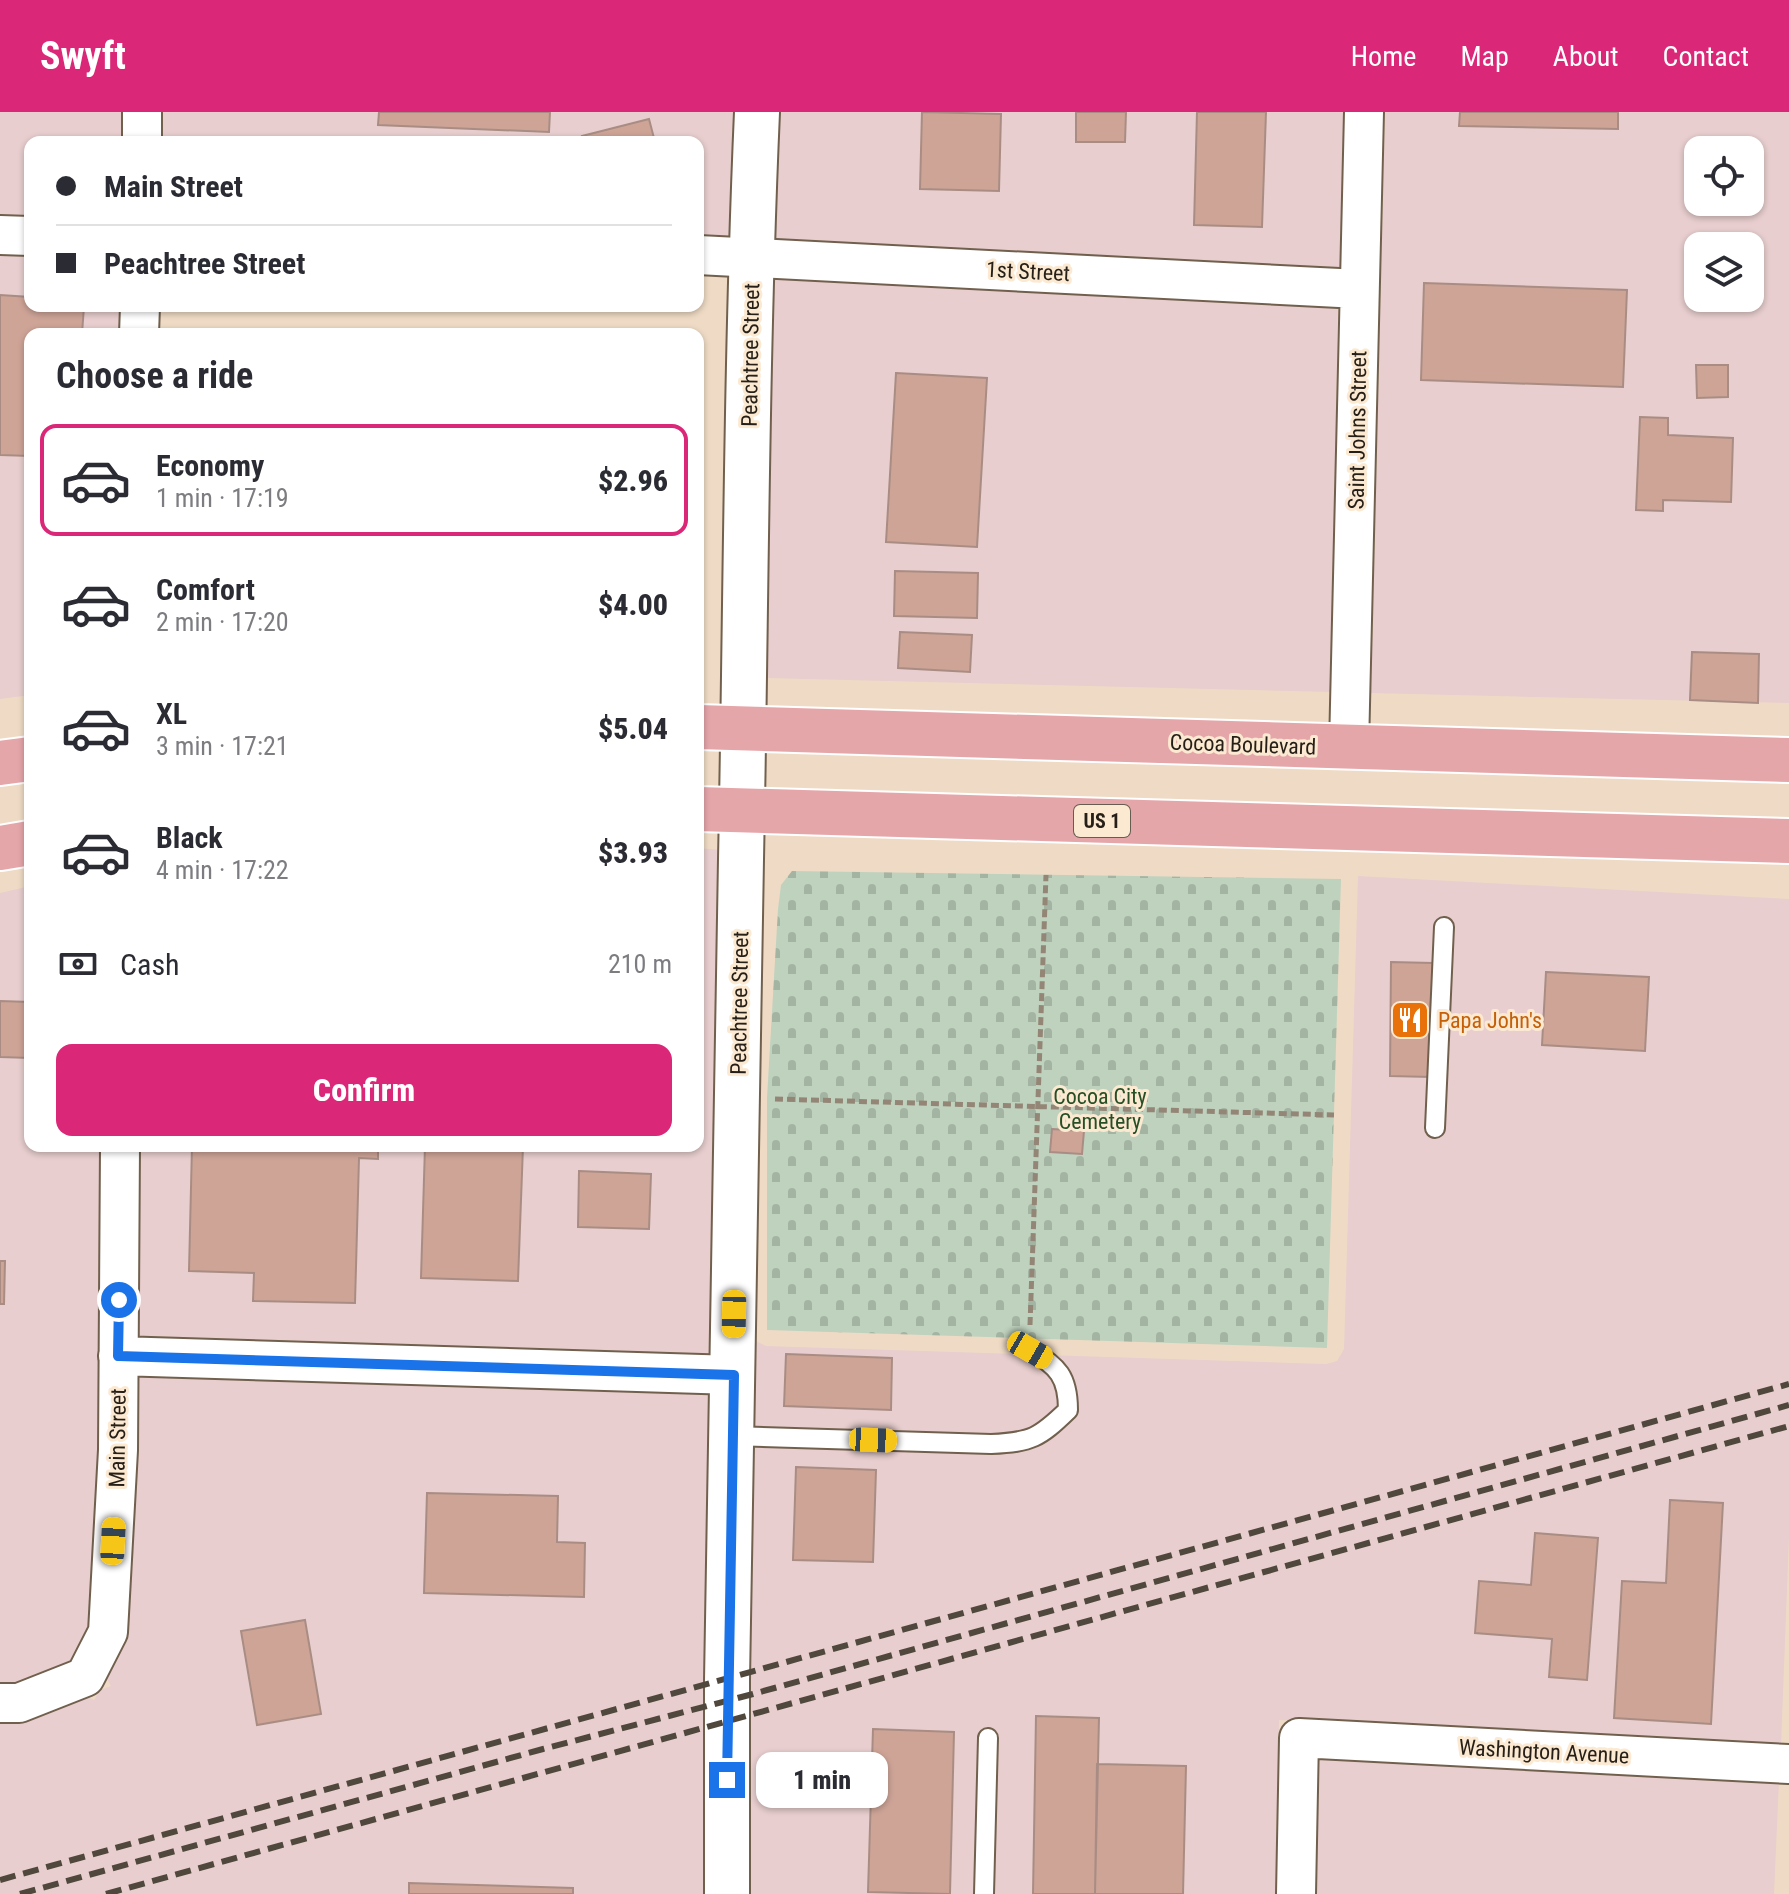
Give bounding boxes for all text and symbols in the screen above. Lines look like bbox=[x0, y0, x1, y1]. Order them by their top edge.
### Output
text: Swyft bbox=[40, 34, 126, 78]
text: Home bbox=[1351, 40, 1416, 73]
text: Map bbox=[1460, 40, 1509, 73]
text: About bbox=[1553, 40, 1619, 73]
text: Contact bbox=[1663, 40, 1749, 73]
map controls bbox=[1684, 136, 1764, 312]
button: locate bbox=[1684, 136, 1764, 216]
text: Main Street bbox=[104, 169, 243, 204]
button: layers bbox=[1684, 232, 1764, 312]
text: Peachtree Street bbox=[104, 246, 305, 281]
street label: 1st Street bbox=[985, 257, 1071, 286]
street label: Peachtree Street bbox=[737, 283, 764, 427]
street label: Saint Johns Street bbox=[1344, 350, 1371, 510]
text: Choose a ride bbox=[56, 355, 253, 397]
icon: car bbox=[60, 444, 132, 516]
text: Economy bbox=[156, 448, 264, 483]
text: $2.96 bbox=[598, 463, 668, 498]
text: 1 min · 17:19 bbox=[156, 483, 289, 513]
icon: car bbox=[60, 568, 132, 640]
text: Comfort bbox=[156, 572, 255, 607]
text: $4.00 bbox=[598, 587, 668, 622]
text: 2 min · 17:20 bbox=[156, 607, 289, 637]
icon: car bbox=[60, 692, 132, 764]
text: XL bbox=[156, 696, 187, 731]
text: $5.04 bbox=[598, 711, 668, 746]
street label: Cocoa Boulevard bbox=[1169, 729, 1317, 760]
text: 3 min · 17:21 bbox=[156, 731, 289, 761]
road number: US 1 bbox=[1074, 805, 1130, 837]
icon: car bbox=[60, 816, 132, 888]
text: Black bbox=[156, 820, 223, 855]
text: $3.93 bbox=[598, 835, 668, 870]
text: 4 min · 17:22 bbox=[156, 855, 289, 885]
street label: Peachtree Street bbox=[726, 931, 753, 1075]
icon: cash bbox=[56, 942, 100, 986]
text: Cash bbox=[120, 947, 180, 982]
text: 210 m bbox=[608, 949, 672, 979]
restaurant icon: Papa John's bbox=[1389, 999, 1431, 1041]
place label: Papa John's bbox=[1438, 1008, 1542, 1033]
button: Confirm bbox=[56, 1044, 672, 1136]
park label: Cocoa City Cemetery bbox=[1053, 1084, 1147, 1134]
route start bbox=[101, 1282, 137, 1318]
car bbox=[722, 1290, 746, 1338]
car bbox=[1003, 1328, 1057, 1372]
street label: Main Street bbox=[104, 1388, 131, 1488]
car bbox=[849, 1427, 897, 1453]
car bbox=[100, 1516, 126, 1566]
street label: Washington Avenue bbox=[1458, 1735, 1630, 1768]
callout: 1 min bbox=[755, 1752, 887, 1808]
route end bbox=[709, 1762, 745, 1798]
text: 1 min bbox=[793, 1765, 851, 1795]

